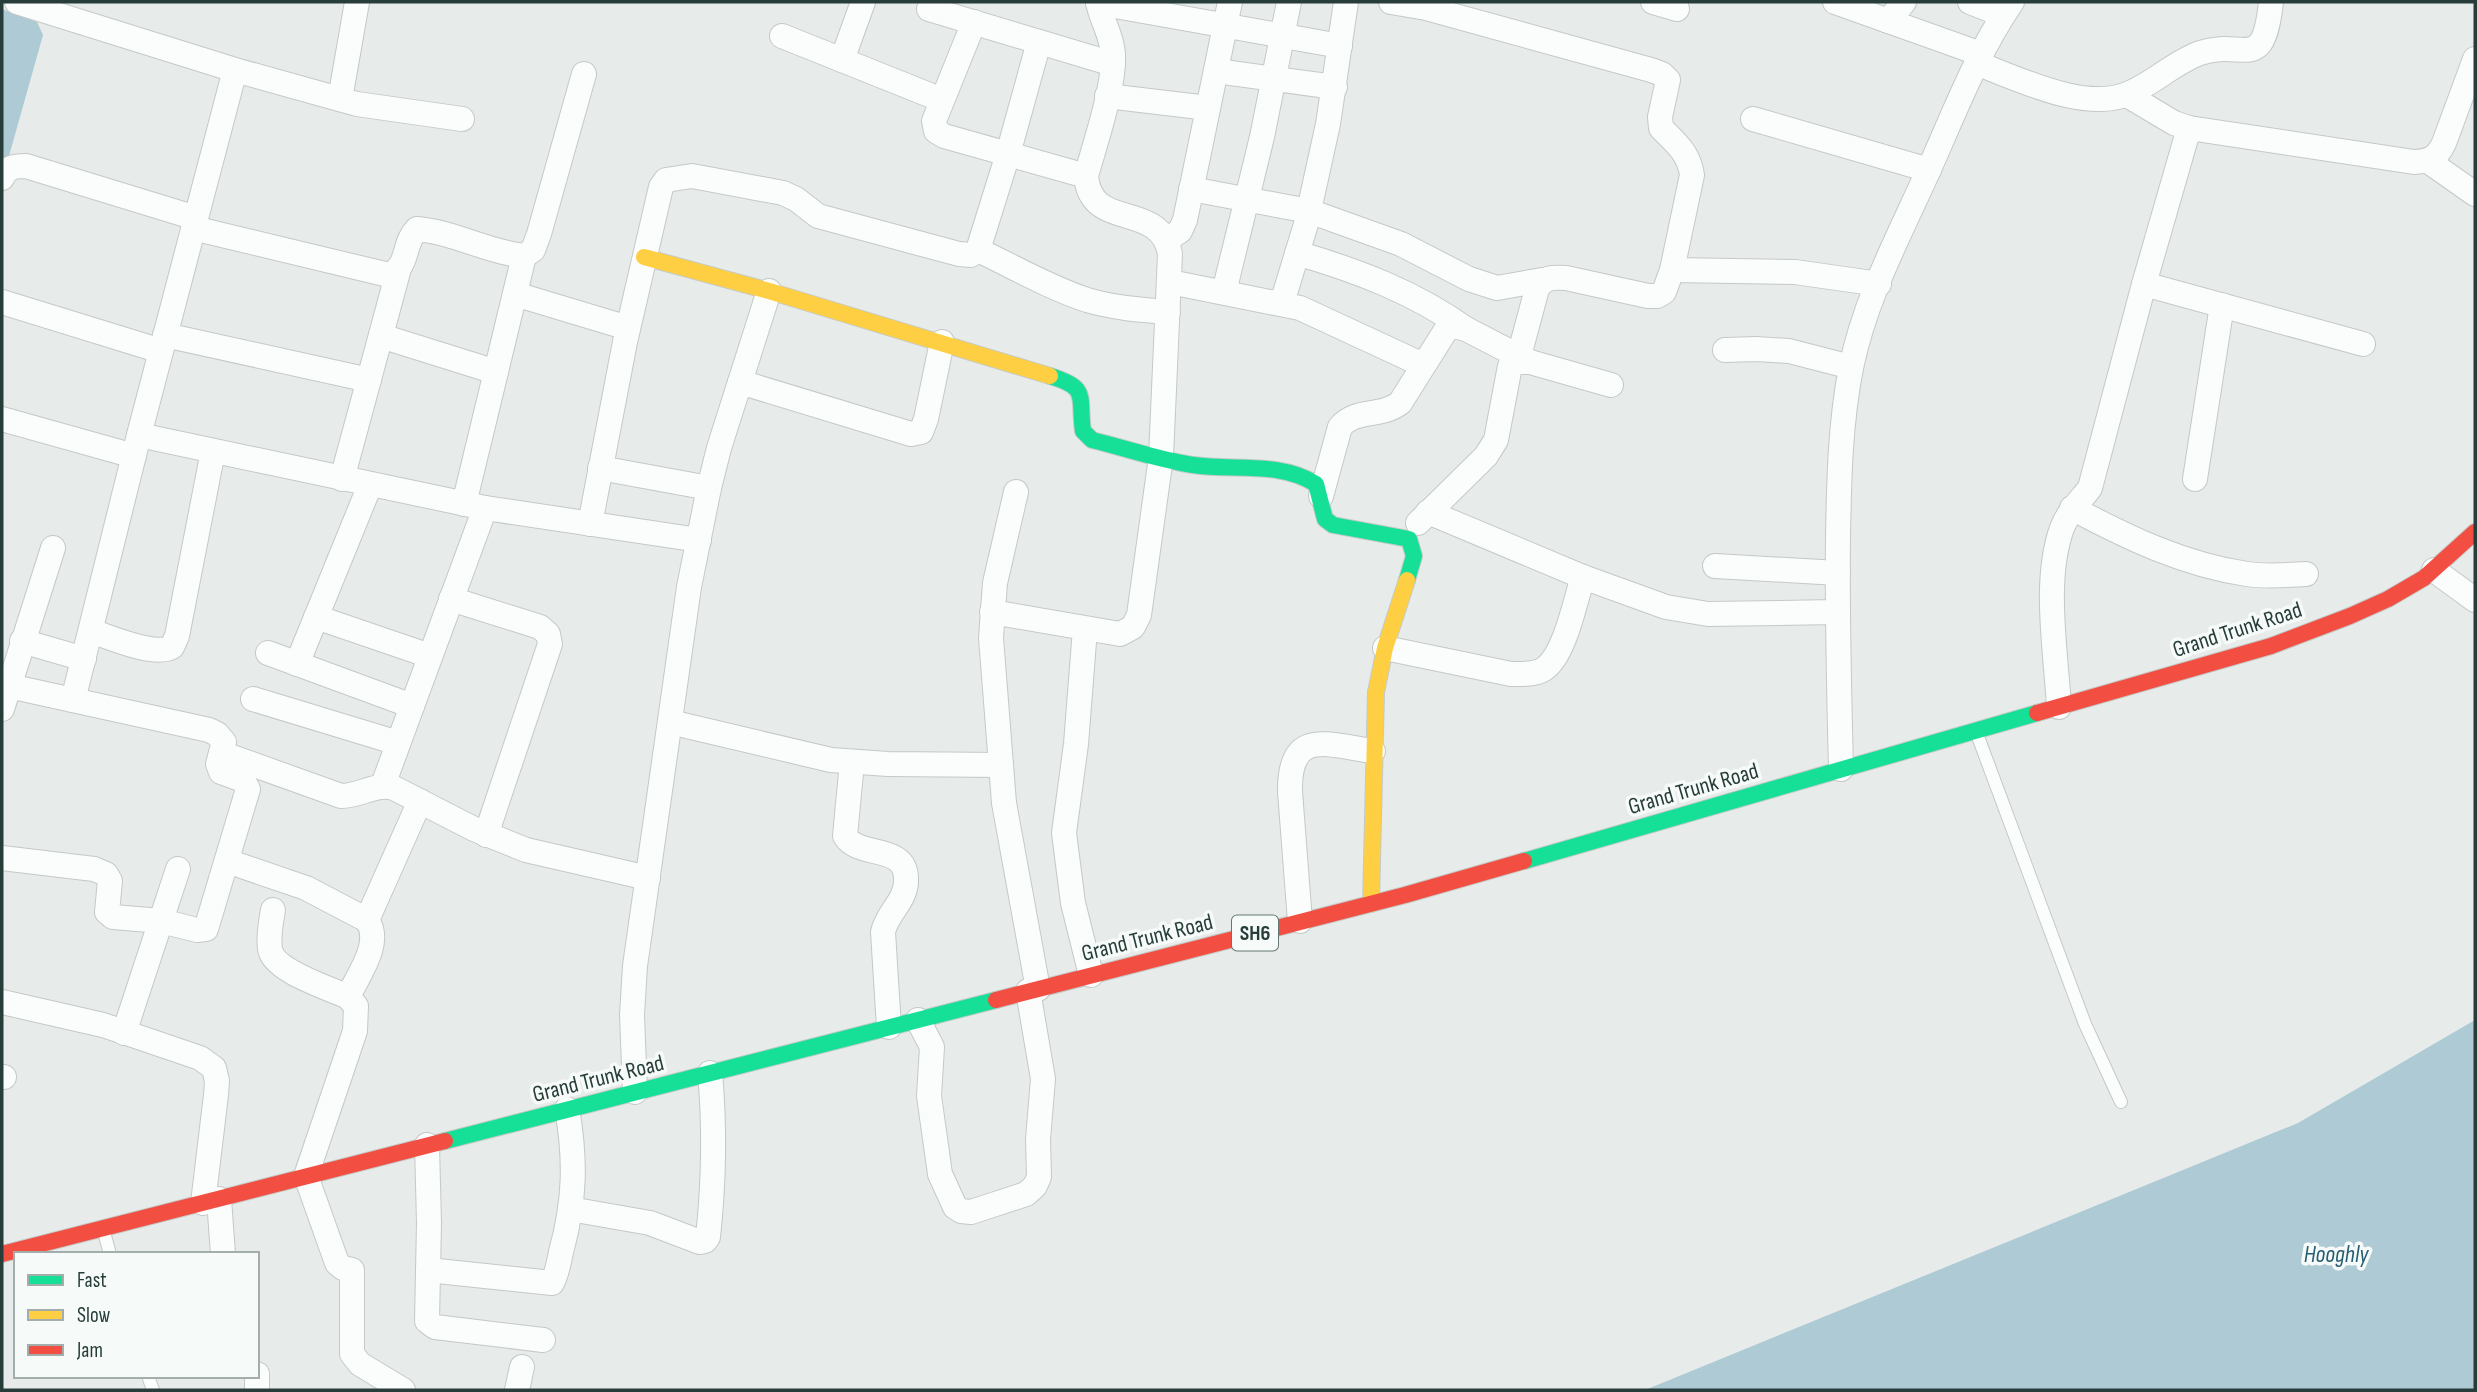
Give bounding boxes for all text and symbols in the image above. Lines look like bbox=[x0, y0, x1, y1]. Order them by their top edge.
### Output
street label: Grand Trunk Road bbox=[2169, 596, 2305, 664]
street label: Grand Trunk Road bbox=[1625, 757, 1762, 821]
street label: Grand Trunk Road bbox=[1079, 908, 1216, 968]
road number: SH6 bbox=[1232, 916, 1278, 950]
street label: Grand Trunk Road bbox=[530, 1049, 667, 1109]
water label: Hooghly bbox=[2304, 1240, 2369, 1269]
legend bbox=[14, 1252, 259, 1378]
text: Fast bbox=[77, 1268, 107, 1293]
text: Slow bbox=[77, 1303, 111, 1328]
text: Jam bbox=[76, 1338, 103, 1363]

